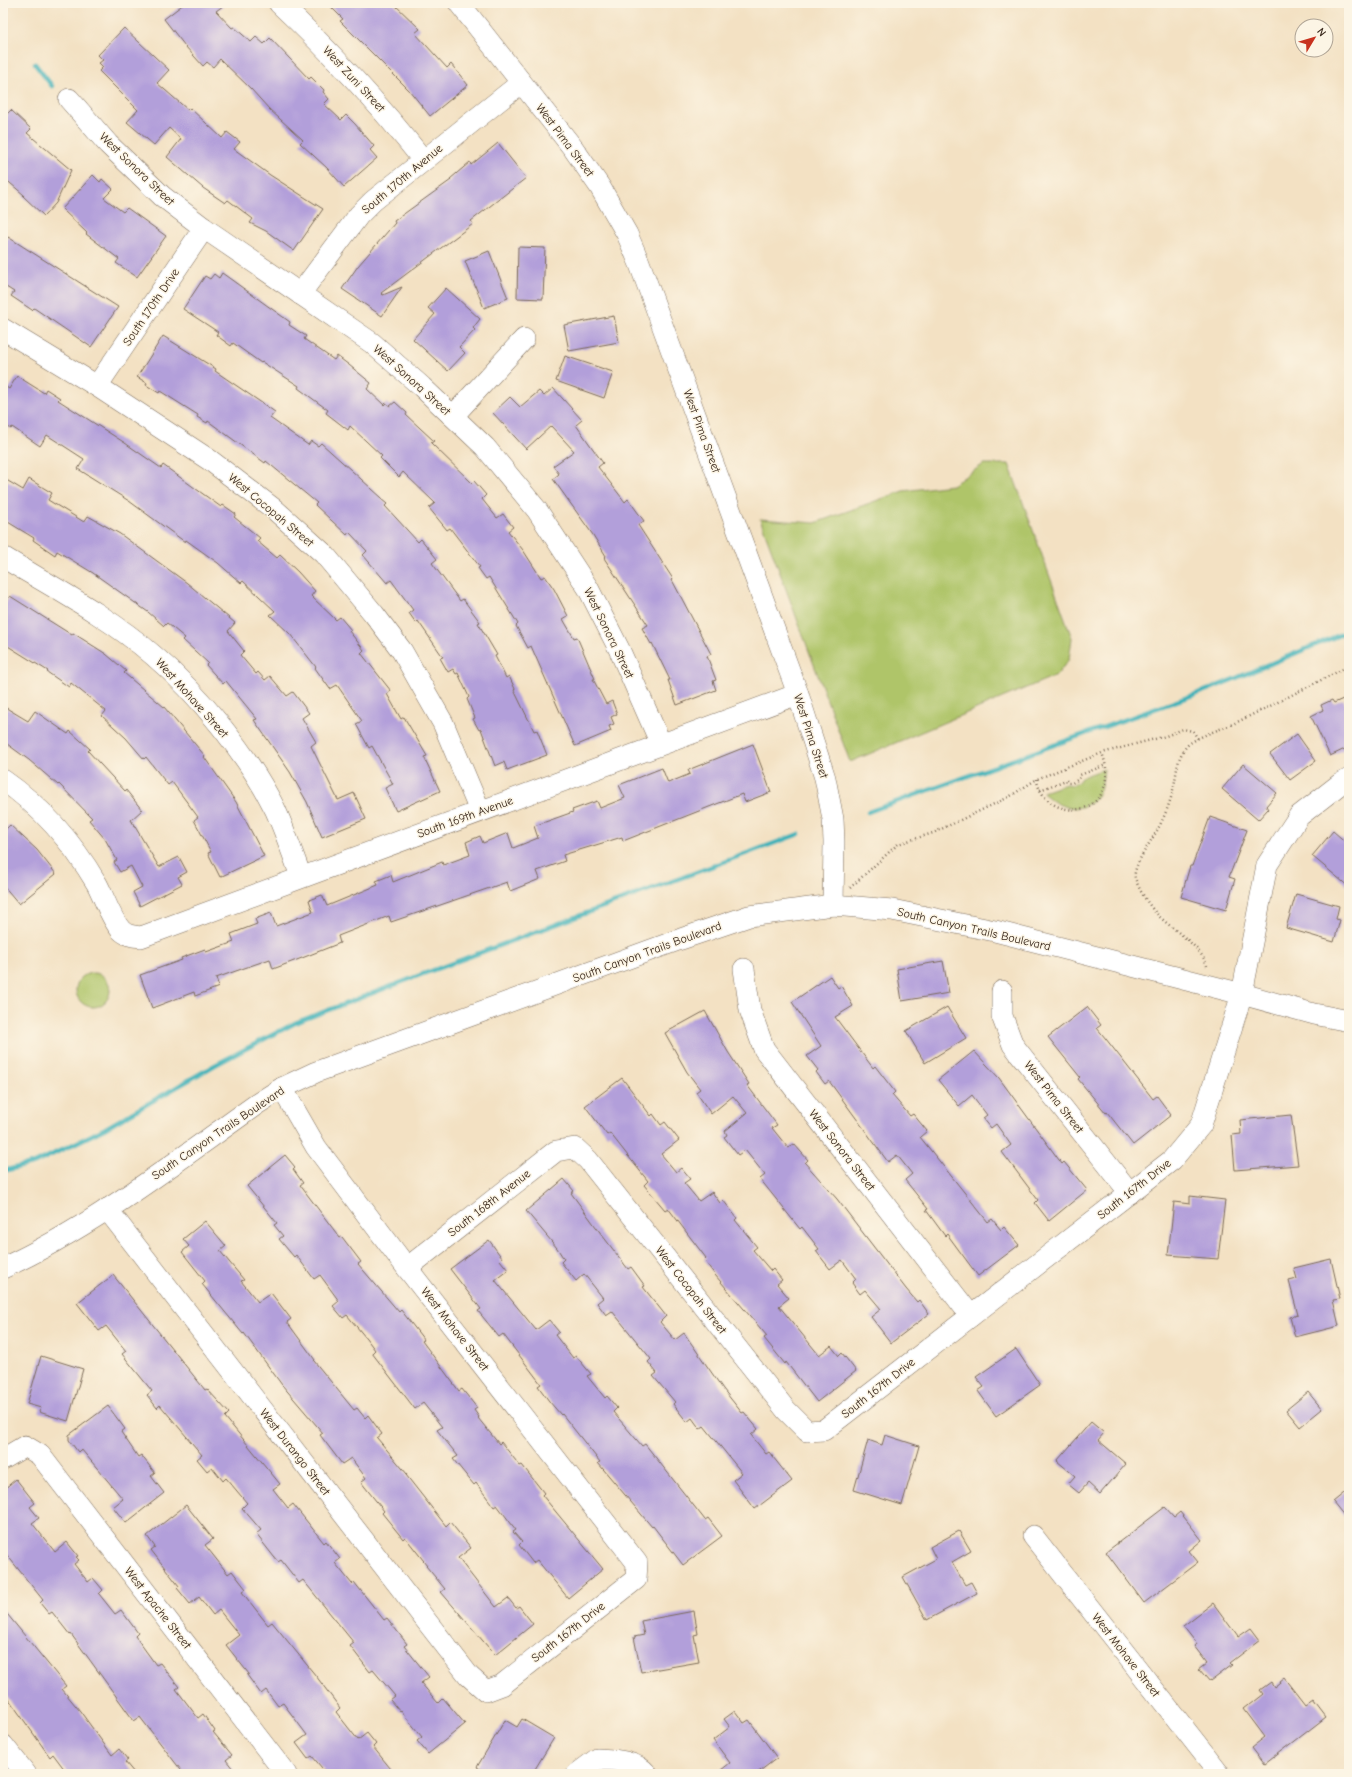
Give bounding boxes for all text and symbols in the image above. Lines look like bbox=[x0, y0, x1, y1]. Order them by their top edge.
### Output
north arrow bbox=[1294, 18, 1334, 58]
text: N bbox=[1314, 25, 1329, 39]
street label: West Zuni Street bbox=[320, 43, 388, 115]
street label: West Pima Street bbox=[533, 101, 597, 180]
street label: West Sonora Street bbox=[97, 130, 178, 209]
street label: South 170th Avenue bbox=[359, 141, 445, 217]
street label: South 170th Drive bbox=[120, 266, 182, 348]
street label: West Sonora Street bbox=[371, 342, 454, 419]
street label: West Pima Street bbox=[680, 387, 724, 475]
street label: West Cocopah Street bbox=[226, 470, 317, 550]
street label: West Sonora Street bbox=[581, 586, 637, 681]
street label: West Mohave Street bbox=[153, 655, 232, 741]
street label: West Pima Street bbox=[791, 692, 831, 780]
street label: South 169th Avenue bbox=[415, 793, 515, 841]
street label: South Canyon Trails Boulevard bbox=[896, 905, 1052, 953]
street label: South Canyon Trails Boulevard bbox=[571, 919, 723, 985]
street label: West Pima Street bbox=[1022, 1058, 1087, 1136]
street label: South Canyon Trails Boulevard bbox=[149, 1083, 287, 1183]
street label: West Sonora Street bbox=[806, 1107, 878, 1194]
street label: South 167th Drive bbox=[1094, 1156, 1174, 1222]
street label: South 168th Avenue bbox=[445, 1166, 533, 1240]
street label: West Cocopah Street bbox=[653, 1244, 730, 1337]
street label: West Mohave Street bbox=[418, 1285, 492, 1374]
street label: South 167th Drive bbox=[838, 1355, 918, 1421]
street label: West Durango Street bbox=[257, 1406, 333, 1498]
street label: West Apache Street bbox=[122, 1564, 195, 1652]
street label: South 167th Drive bbox=[528, 1599, 608, 1665]
street label: West Mohave Street bbox=[1089, 1611, 1163, 1700]

